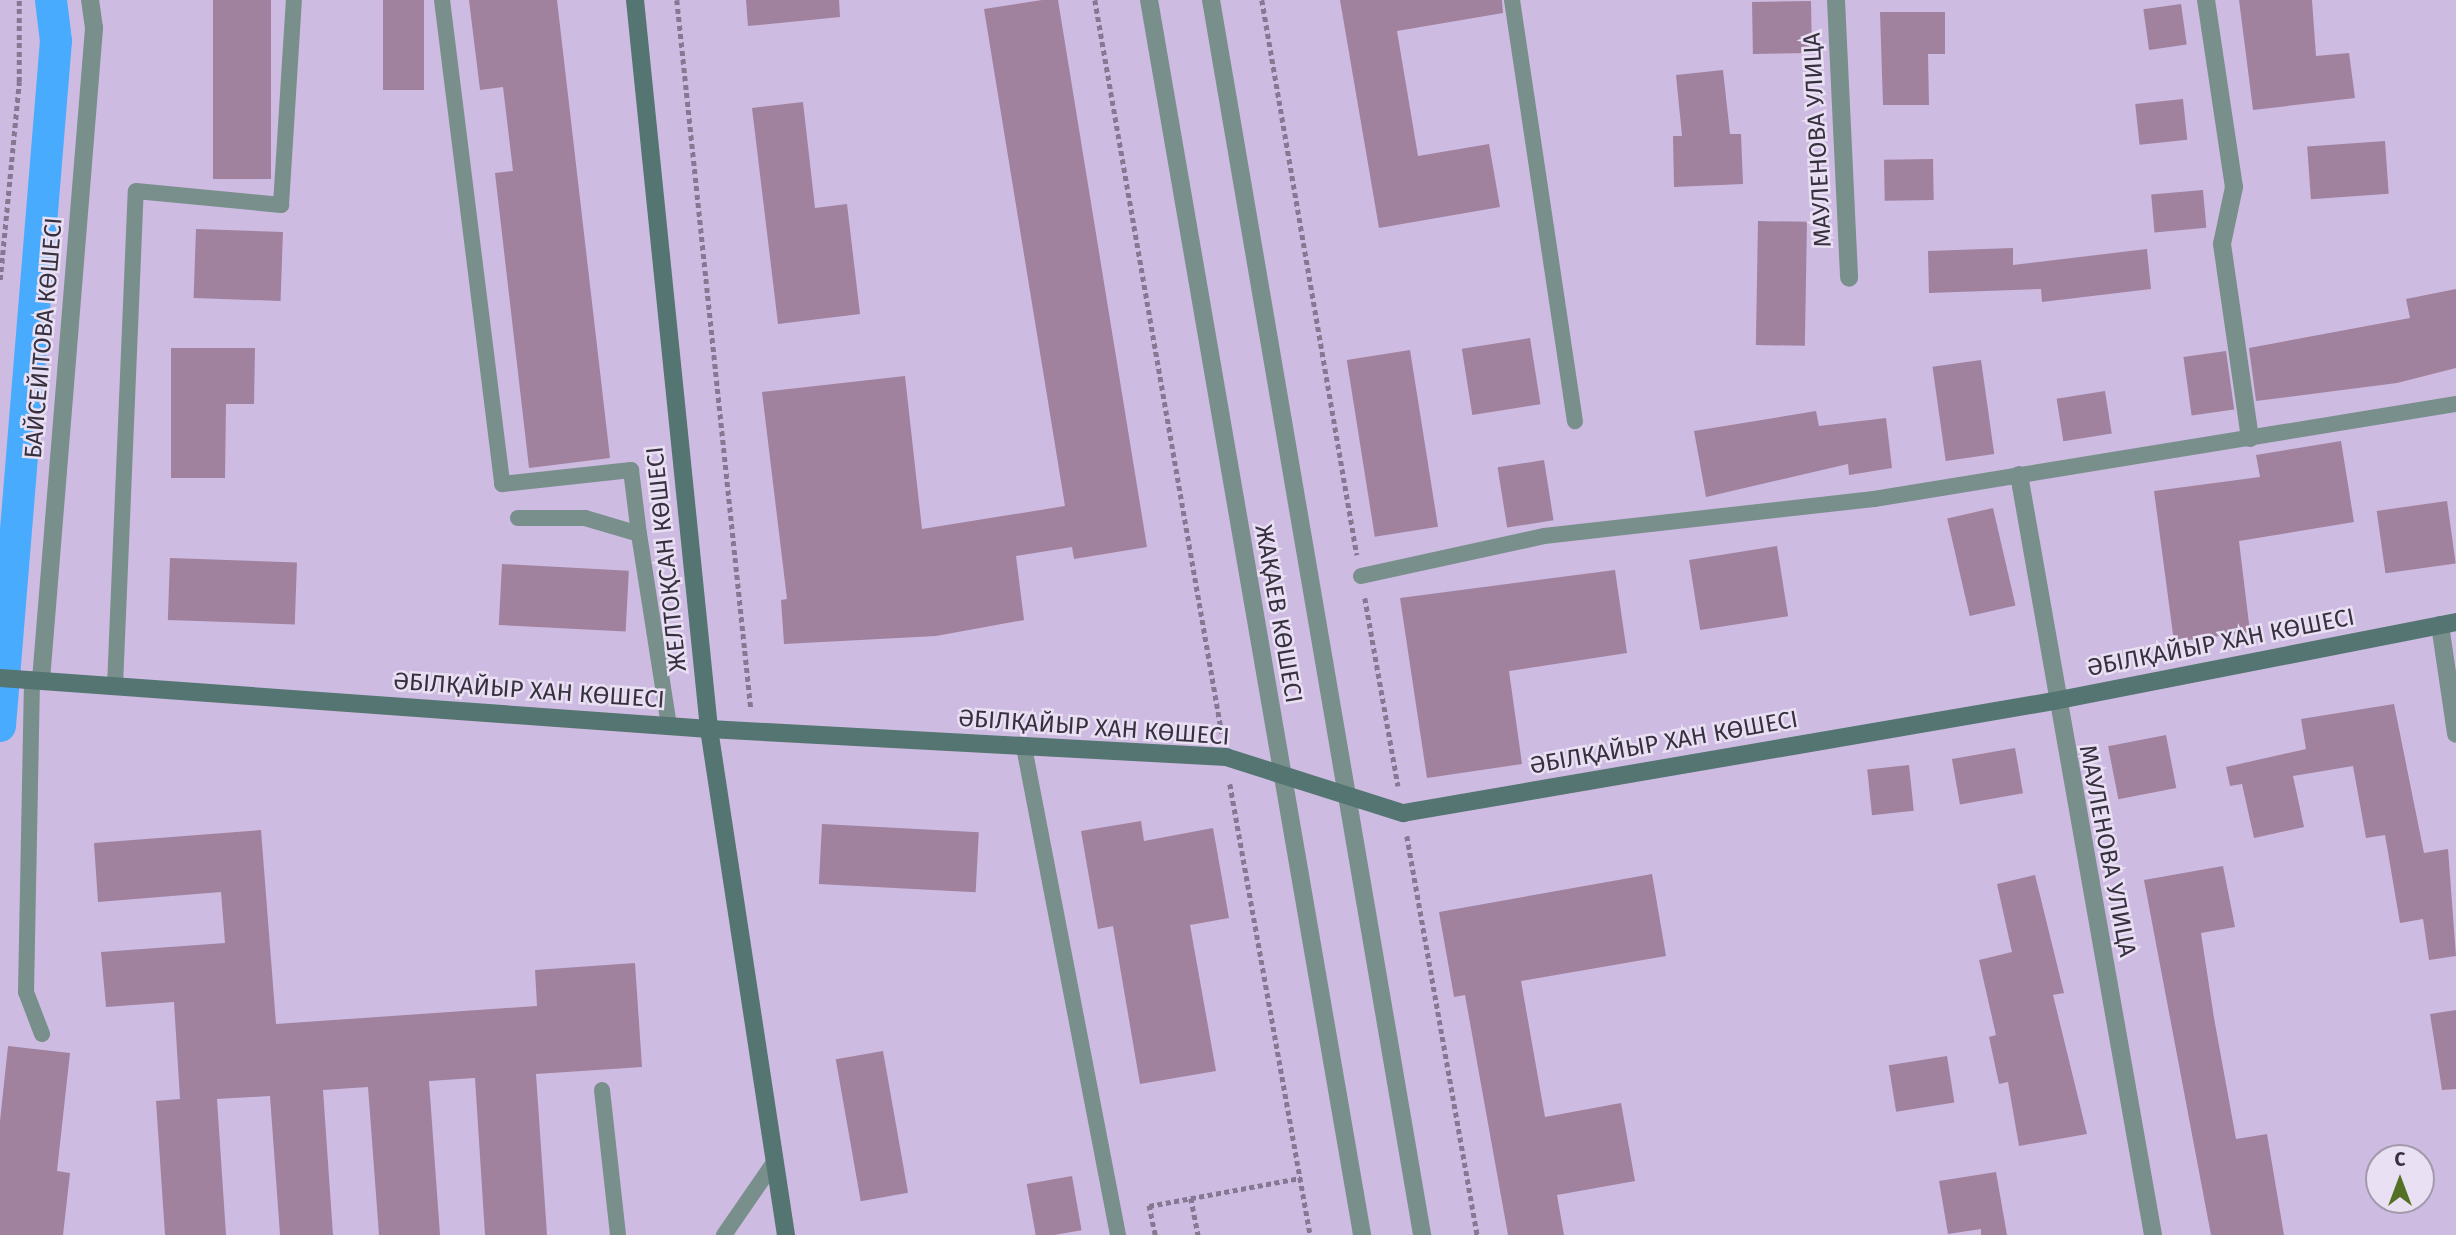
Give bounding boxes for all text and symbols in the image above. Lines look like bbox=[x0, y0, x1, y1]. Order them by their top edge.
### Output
street label: МАУЛЕНОВА УЛИЦА bbox=[1798, 32, 1838, 248]
street label: БАЙСЕЙІТОВА КӨШЕСІ bbox=[19, 216, 69, 460]
street label: ЖЕЛТОҚСАН КӨШЕСІ bbox=[641, 445, 693, 673]
street label: ЖАҚАЕВ КӨШЕСІ bbox=[1248, 522, 1308, 706]
street label: ӘБІЛҚАЙЫР ХАН КӨШЕСІ bbox=[2085, 603, 2357, 683]
street label: ӘБІЛҚАЙЫР ХАН КӨШЕСІ bbox=[392, 667, 666, 715]
street label: ӘБІЛҚАЙЫР ХАН КӨШЕСІ bbox=[957, 704, 1231, 752]
street label: ӘБІЛҚАЙЫР ХАН КӨШЕСІ bbox=[1528, 705, 1800, 781]
street label: МАУЛЕНОВА УЛИЦА bbox=[2072, 743, 2142, 959]
north arrow bbox=[2365, 1144, 2435, 1214]
text: С bbox=[2395, 1148, 2405, 1171]

